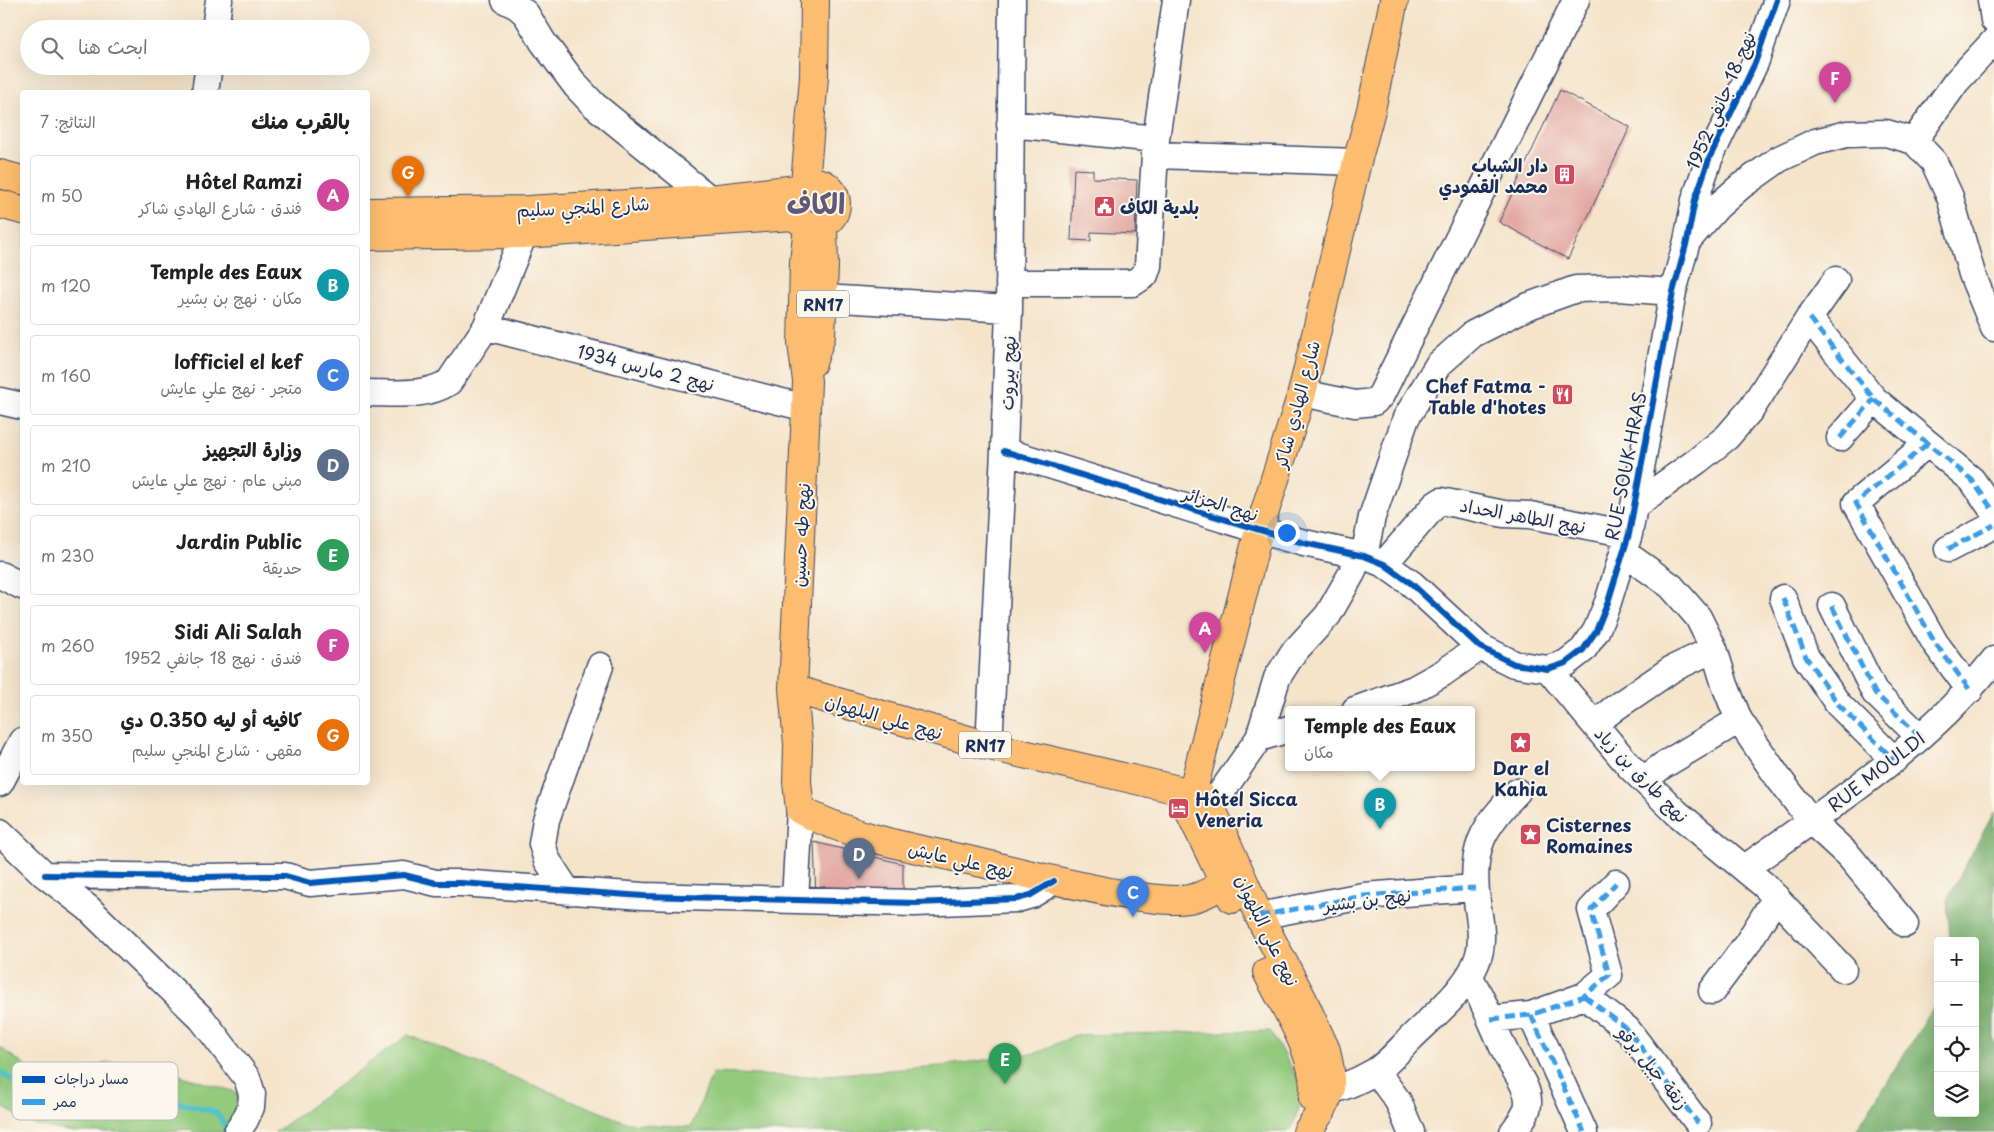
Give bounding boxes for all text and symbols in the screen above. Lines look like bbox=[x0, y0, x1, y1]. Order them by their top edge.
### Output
search box bbox=[20, 20, 370, 75]
street label: نهج 18 جانفي 1952 bbox=[1679, 27, 1765, 175]
text: ابحث هنا bbox=[78, 32, 148, 60]
icon: search bbox=[38, 34, 66, 62]
pin: F bbox=[1819, 62, 1851, 103]
text: بالقرب منك bbox=[251, 104, 350, 136]
text: النتائج: 7 bbox=[40, 109, 96, 133]
place label: دار الشباب محمد القمودي bbox=[1439, 151, 1548, 201]
pin: G bbox=[392, 156, 424, 197]
building icon: دار الشباب محمد القمودي bbox=[1552, 162, 1576, 186]
text: Hôtel Ramzi bbox=[185, 167, 302, 195]
district label: الكاف bbox=[787, 181, 845, 224]
text: 50 m bbox=[41, 183, 83, 207]
text: A bbox=[327, 183, 339, 207]
street label: شارع المنجي سليم bbox=[516, 189, 651, 227]
place label: بلدية الكاف bbox=[1120, 193, 1199, 220]
public building icon: بلدية الكاف bbox=[1092, 194, 1116, 218]
text: فندق · شارع الهادي شاكر bbox=[139, 195, 302, 219]
text: Temple des Eaux bbox=[150, 257, 302, 285]
text: 120 m bbox=[41, 273, 91, 297]
text: B bbox=[328, 273, 339, 297]
text: مكان · نهج بن بشير bbox=[179, 285, 302, 309]
road number: RN17 bbox=[797, 290, 849, 318]
street label: نهج بيروت bbox=[992, 335, 1022, 411]
street label: نهج 2 مارس 1934 bbox=[575, 337, 717, 397]
street label: شارع الهادي شاكر bbox=[1265, 337, 1327, 473]
text: lofficiel el kef bbox=[174, 347, 302, 375]
text: 160 m bbox=[41, 363, 91, 387]
text: C bbox=[327, 363, 339, 387]
place label: Chef Fatma - Table d'hotes bbox=[1426, 372, 1546, 420]
text: متجر · نهج علي عايش bbox=[161, 375, 302, 399]
restaurant icon: Chef Fatma - Table d'hotes bbox=[1550, 383, 1574, 407]
street label: RUE SOUK HRAS bbox=[1597, 389, 1653, 543]
text: وزارة التجهيز bbox=[204, 435, 302, 463]
text: 210 m bbox=[41, 453, 91, 477]
text: D bbox=[327, 453, 339, 477]
text: مبنى عام · نهج علي عايش bbox=[132, 467, 302, 491]
street label: نهج الجزائر bbox=[1178, 478, 1262, 527]
street label: نهج طه حسين bbox=[784, 482, 816, 588]
street label: نهج الطاهر الحداد bbox=[1458, 491, 1588, 539]
your location bbox=[1274, 520, 1300, 546]
text: Jardin Public bbox=[176, 527, 302, 555]
text: 230 m bbox=[41, 543, 94, 567]
text: E bbox=[328, 543, 338, 567]
text: حديقة bbox=[263, 555, 302, 579]
pin: A bbox=[1189, 612, 1221, 653]
text: Sidi Ali Salah bbox=[174, 617, 302, 645]
text: 260 m bbox=[41, 633, 94, 657]
text: F bbox=[328, 633, 338, 657]
text: فندق · نهج 18 جانفي 1952 bbox=[125, 645, 302, 669]
street label: نهج علي البلهوان bbox=[821, 686, 946, 750]
text: كافيه أو ليه 0.350 دي bbox=[121, 705, 302, 733]
popup bbox=[1285, 706, 1475, 771]
text: Temple des Eaux bbox=[1304, 711, 1456, 739]
street label: نهج طارق بن زياد bbox=[1589, 720, 1695, 828]
text: 350 m bbox=[41, 723, 93, 747]
text: G bbox=[326, 723, 340, 747]
street label: RUE MOULDI bbox=[1821, 724, 1931, 818]
place icon: Dar el Kahia bbox=[1509, 730, 1533, 754]
road number: RN17 bbox=[959, 732, 1011, 758]
text: مقهى · شارع المنجي سليم bbox=[132, 737, 302, 761]
text: مكان bbox=[1304, 739, 1334, 763]
place label: Dar el Kahia bbox=[1493, 754, 1549, 802]
place label: Hôtel Sicca Veneria bbox=[1195, 785, 1298, 833]
pin: B bbox=[1364, 788, 1396, 829]
hotel icon: Hôtel Sicca Veneria bbox=[1167, 796, 1191, 820]
place label: Cisternes Romaines bbox=[1546, 811, 1633, 859]
place icon: Cisternes Romaines bbox=[1518, 822, 1542, 846]
street label: نهج علي عايش bbox=[905, 834, 1016, 888]
pin: D bbox=[843, 838, 875, 879]
street label: نهج علي البلهوان bbox=[1226, 870, 1307, 992]
pin: C bbox=[1117, 876, 1149, 917]
street label: نهج بن بشير bbox=[1319, 880, 1413, 918]
map controls bbox=[1934, 937, 1979, 1117]
button: + bbox=[1934, 937, 1979, 982]
button: − bbox=[1934, 982, 1979, 1027]
street label: زنقة جبل برقو bbox=[1611, 1019, 1696, 1115]
button: locate bbox=[1934, 1027, 1979, 1072]
pin: E bbox=[989, 1043, 1021, 1084]
legend bbox=[12, 1062, 178, 1120]
text: مسار دراجات bbox=[54, 1068, 129, 1089]
button: layers bbox=[1934, 1072, 1979, 1117]
text: ممر bbox=[53, 1091, 77, 1112]

